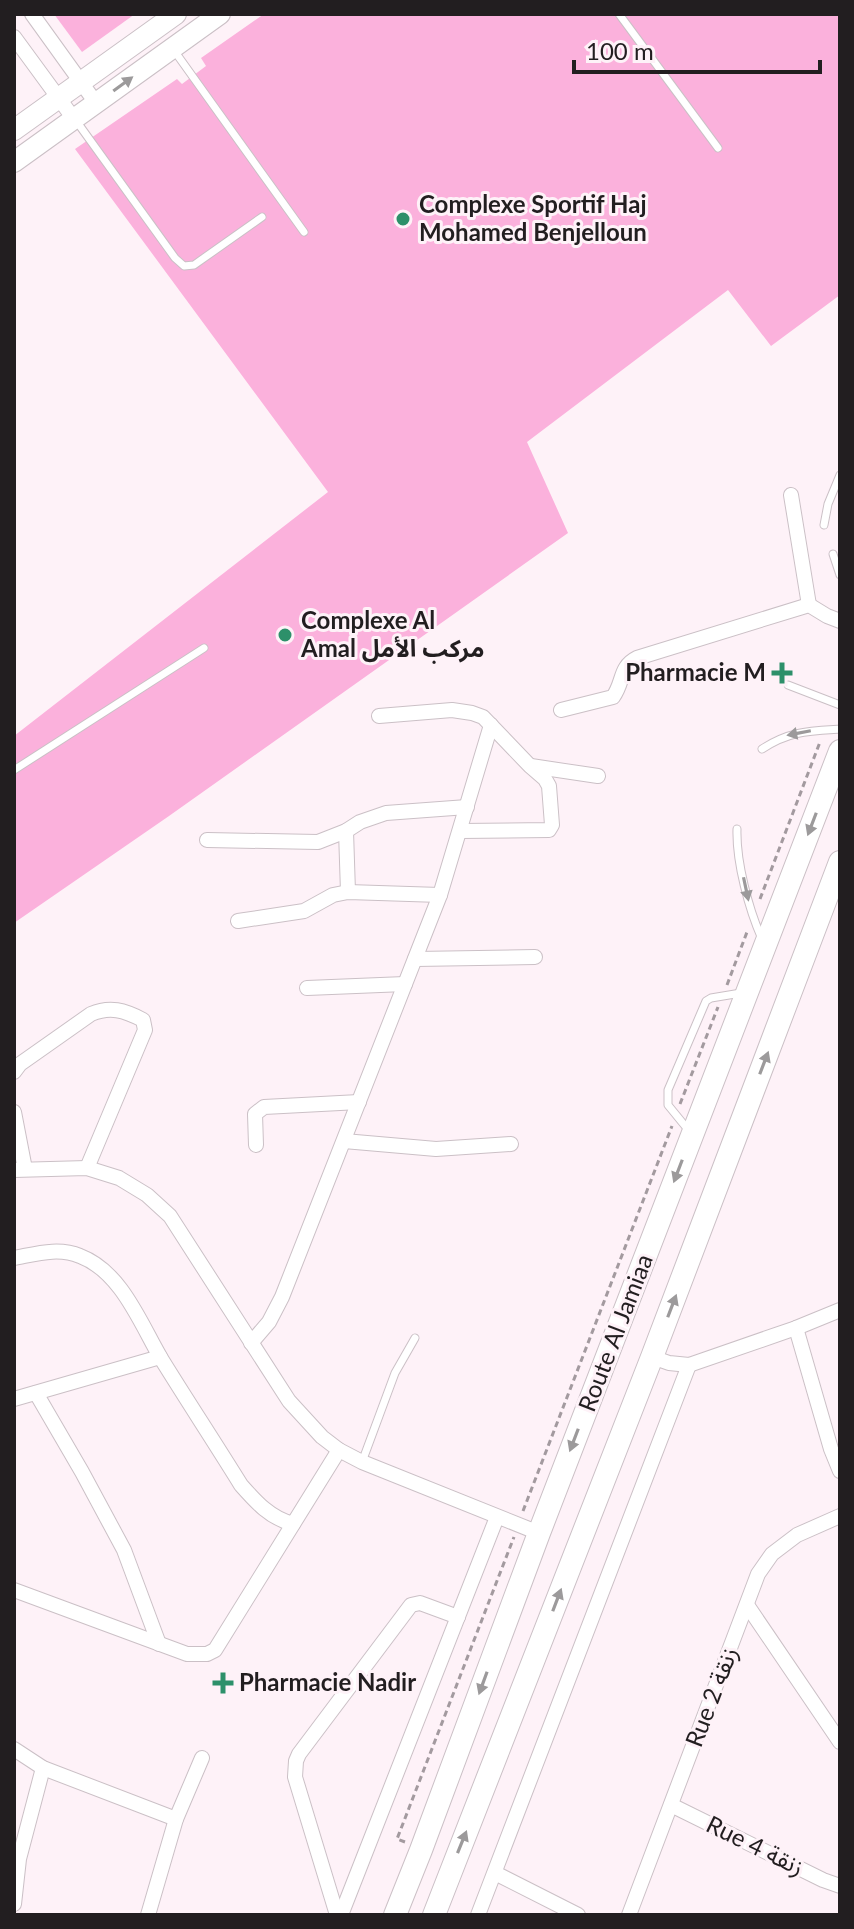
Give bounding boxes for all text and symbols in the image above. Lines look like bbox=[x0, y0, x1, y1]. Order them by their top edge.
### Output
scale bar bbox=[574, 24, 820, 74]
text: 100 m bbox=[586, 36, 654, 65]
one-way arrow bbox=[112, 77, 133, 92]
place label: Complexe Sportif Haj Mohamed Benjelloun bbox=[419, 189, 647, 246]
marker: Complexe Sportif Haj Mohamed Benjelloun bbox=[394, 210, 412, 228]
place label: Complexe Al Amal مركب الأمل bbox=[300, 605, 484, 664]
marker: Complexe Al Amal مركب الأمل bbox=[276, 626, 294, 644]
place label: Pharmacie M bbox=[625, 657, 766, 686]
marker: Pharmacie M bbox=[773, 664, 791, 682]
one-way arrow bbox=[786, 728, 811, 740]
one-way arrow bbox=[805, 812, 818, 836]
one-way arrow bbox=[740, 877, 753, 902]
one-way arrow bbox=[758, 1051, 771, 1075]
one-way arrow bbox=[671, 1159, 684, 1183]
street label: Route Al Jamiaa bbox=[571, 1250, 658, 1415]
one-way arrow bbox=[666, 1294, 679, 1318]
one-way arrow bbox=[567, 1428, 580, 1452]
one-way arrow bbox=[551, 1588, 564, 1612]
street label: Rue 2 زنقة bbox=[678, 1642, 744, 1751]
place label: Pharmacie Nadir bbox=[239, 1667, 416, 1696]
one-way arrow bbox=[476, 1671, 489, 1695]
marker: Pharmacie Nadir bbox=[214, 1674, 232, 1692]
street label: Rue 4 زنقة bbox=[702, 1809, 809, 1882]
one-way arrow bbox=[456, 1830, 469, 1854]

